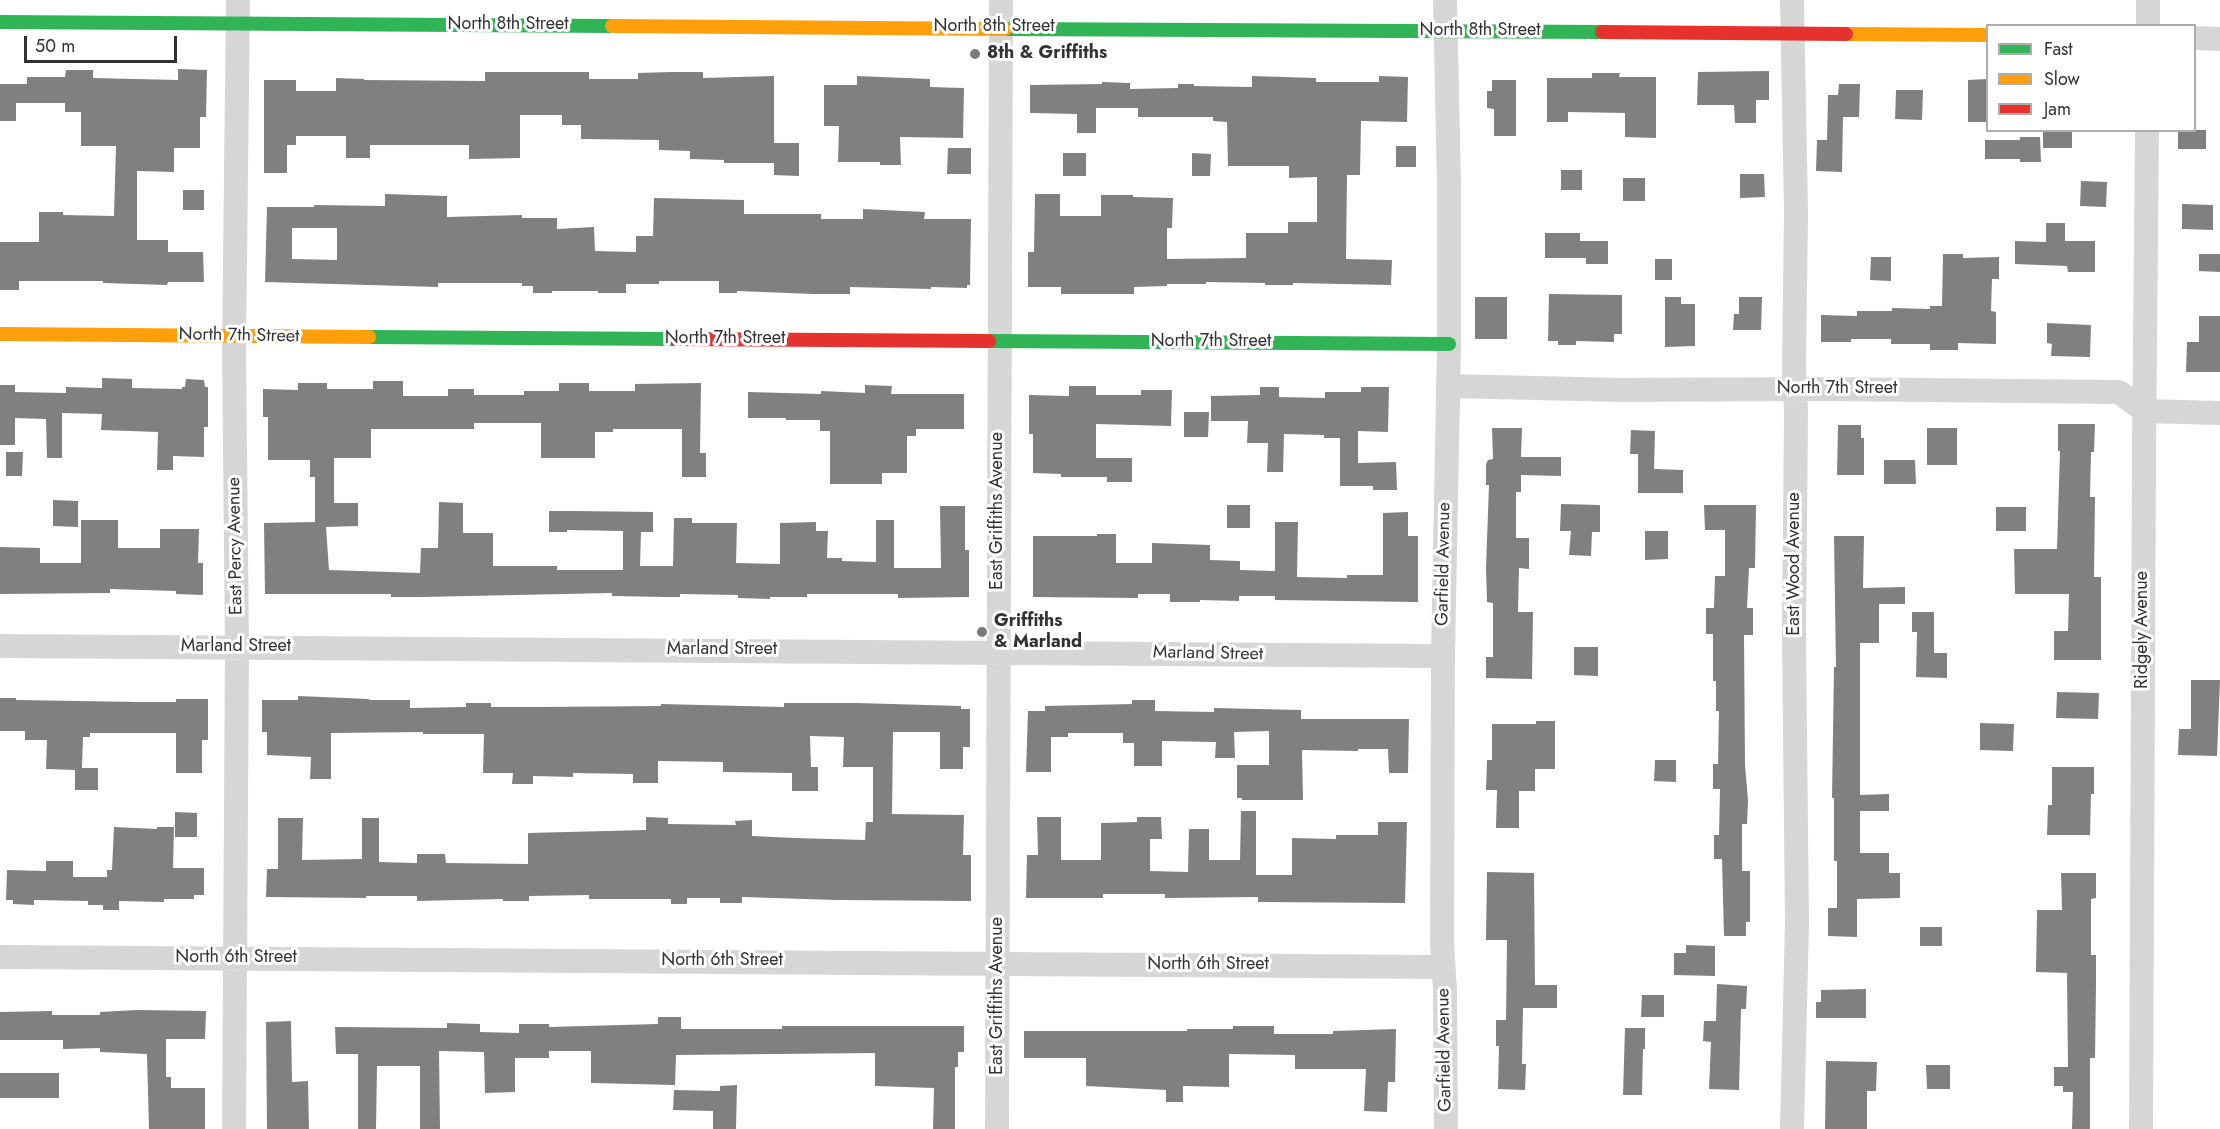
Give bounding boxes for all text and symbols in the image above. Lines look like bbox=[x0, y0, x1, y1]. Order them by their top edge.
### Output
street label: North 8th Street bbox=[447, 14, 569, 36]
street label: North 8th Street bbox=[933, 16, 1055, 38]
street label: North 8th Street bbox=[1419, 20, 1541, 42]
scale bar bbox=[27, 24, 180, 62]
legend bbox=[1986, 24, 2196, 132]
text: 50 m bbox=[35, 33, 75, 59]
text: Fast bbox=[2044, 36, 2073, 62]
place label: 8th & Griffiths bbox=[987, 43, 1107, 65]
marker: 8th & Griffiths bbox=[968, 47, 982, 61]
text: Slow bbox=[2044, 66, 2080, 92]
text: Jam bbox=[2044, 96, 2071, 122]
street label: North 7th Street bbox=[178, 324, 300, 348]
street label: North 7th Street bbox=[665, 328, 785, 350]
street label: North 7th Street bbox=[1151, 331, 1271, 353]
street label: North 7th Street bbox=[1777, 378, 1897, 400]
street label: East Griffiths Avenue bbox=[987, 432, 1009, 590]
street label: East Percy Avenue bbox=[224, 477, 248, 615]
street label: East Wood Avenue bbox=[1784, 492, 1806, 636]
street label: Garfield Avenue bbox=[1432, 502, 1456, 626]
street label: Ridgely Avenue bbox=[2132, 571, 2154, 689]
place label: Griffiths & Marland bbox=[994, 611, 1082, 654]
marker: Griffiths & Marland bbox=[975, 625, 989, 639]
street label: Marland Street bbox=[181, 636, 291, 658]
street label: Marland Street bbox=[667, 639, 777, 661]
street label: Marland Street bbox=[1153, 642, 1263, 666]
street label: East Griffiths Avenue bbox=[987, 917, 1009, 1075]
street label: North 6th Street bbox=[175, 947, 297, 969]
street label: North 6th Street bbox=[661, 950, 783, 972]
street label: North 6th Street bbox=[1147, 954, 1269, 976]
street label: Garfield Avenue bbox=[1433, 988, 1457, 1112]

